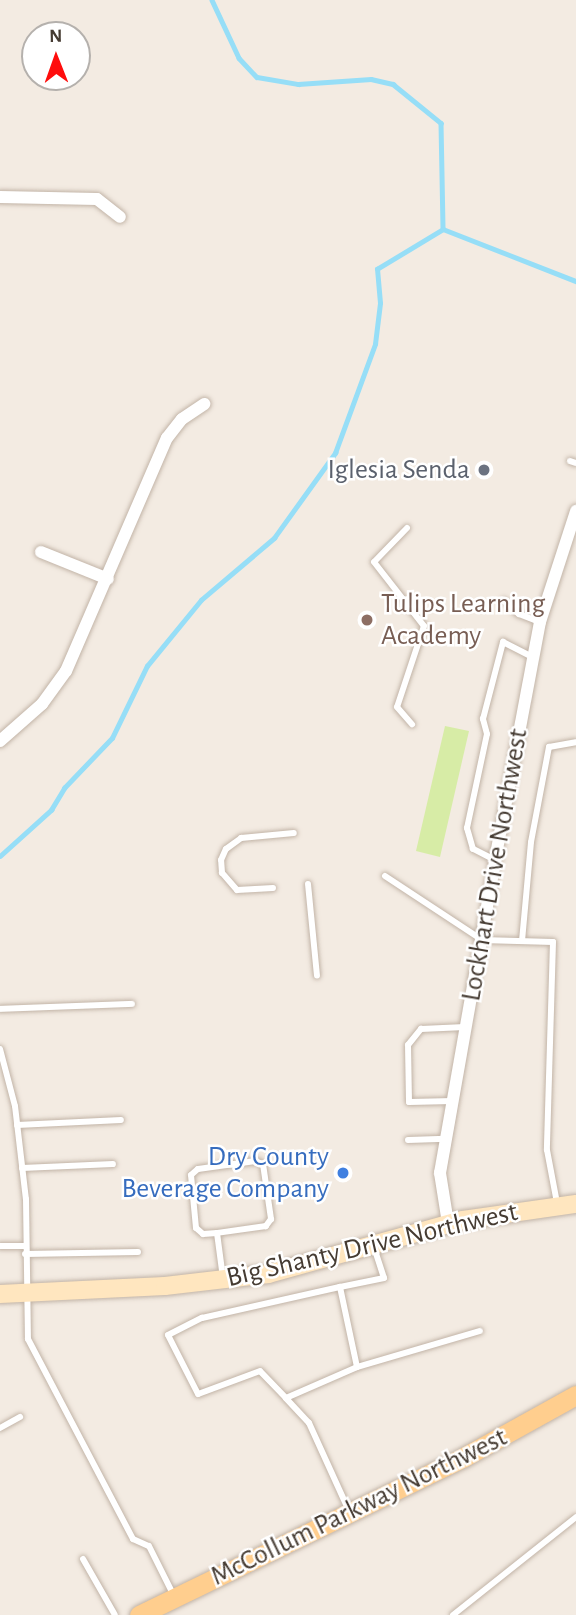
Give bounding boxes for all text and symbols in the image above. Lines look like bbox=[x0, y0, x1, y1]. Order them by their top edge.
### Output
north arrow bbox=[21, 21, 91, 91]
text: N bbox=[49, 27, 62, 46]
place label: Iglesia Senda bbox=[328, 453, 470, 487]
marker: Iglesia Senda bbox=[476, 462, 492, 478]
place label: Tulips Learning Academy bbox=[381, 587, 545, 653]
marker: Tulips Learning Academy bbox=[359, 612, 375, 628]
street label: Lockhart Drive Northwest bbox=[454, 726, 536, 1004]
place label: Dry County Beverage Company bbox=[121, 1140, 329, 1206]
marker: Dry County Beverage Company bbox=[335, 1165, 351, 1181]
street label: Big Shanty Drive Northwest bbox=[223, 1195, 521, 1295]
street label: McCollum Parkway Northwest bbox=[205, 1421, 513, 1593]

